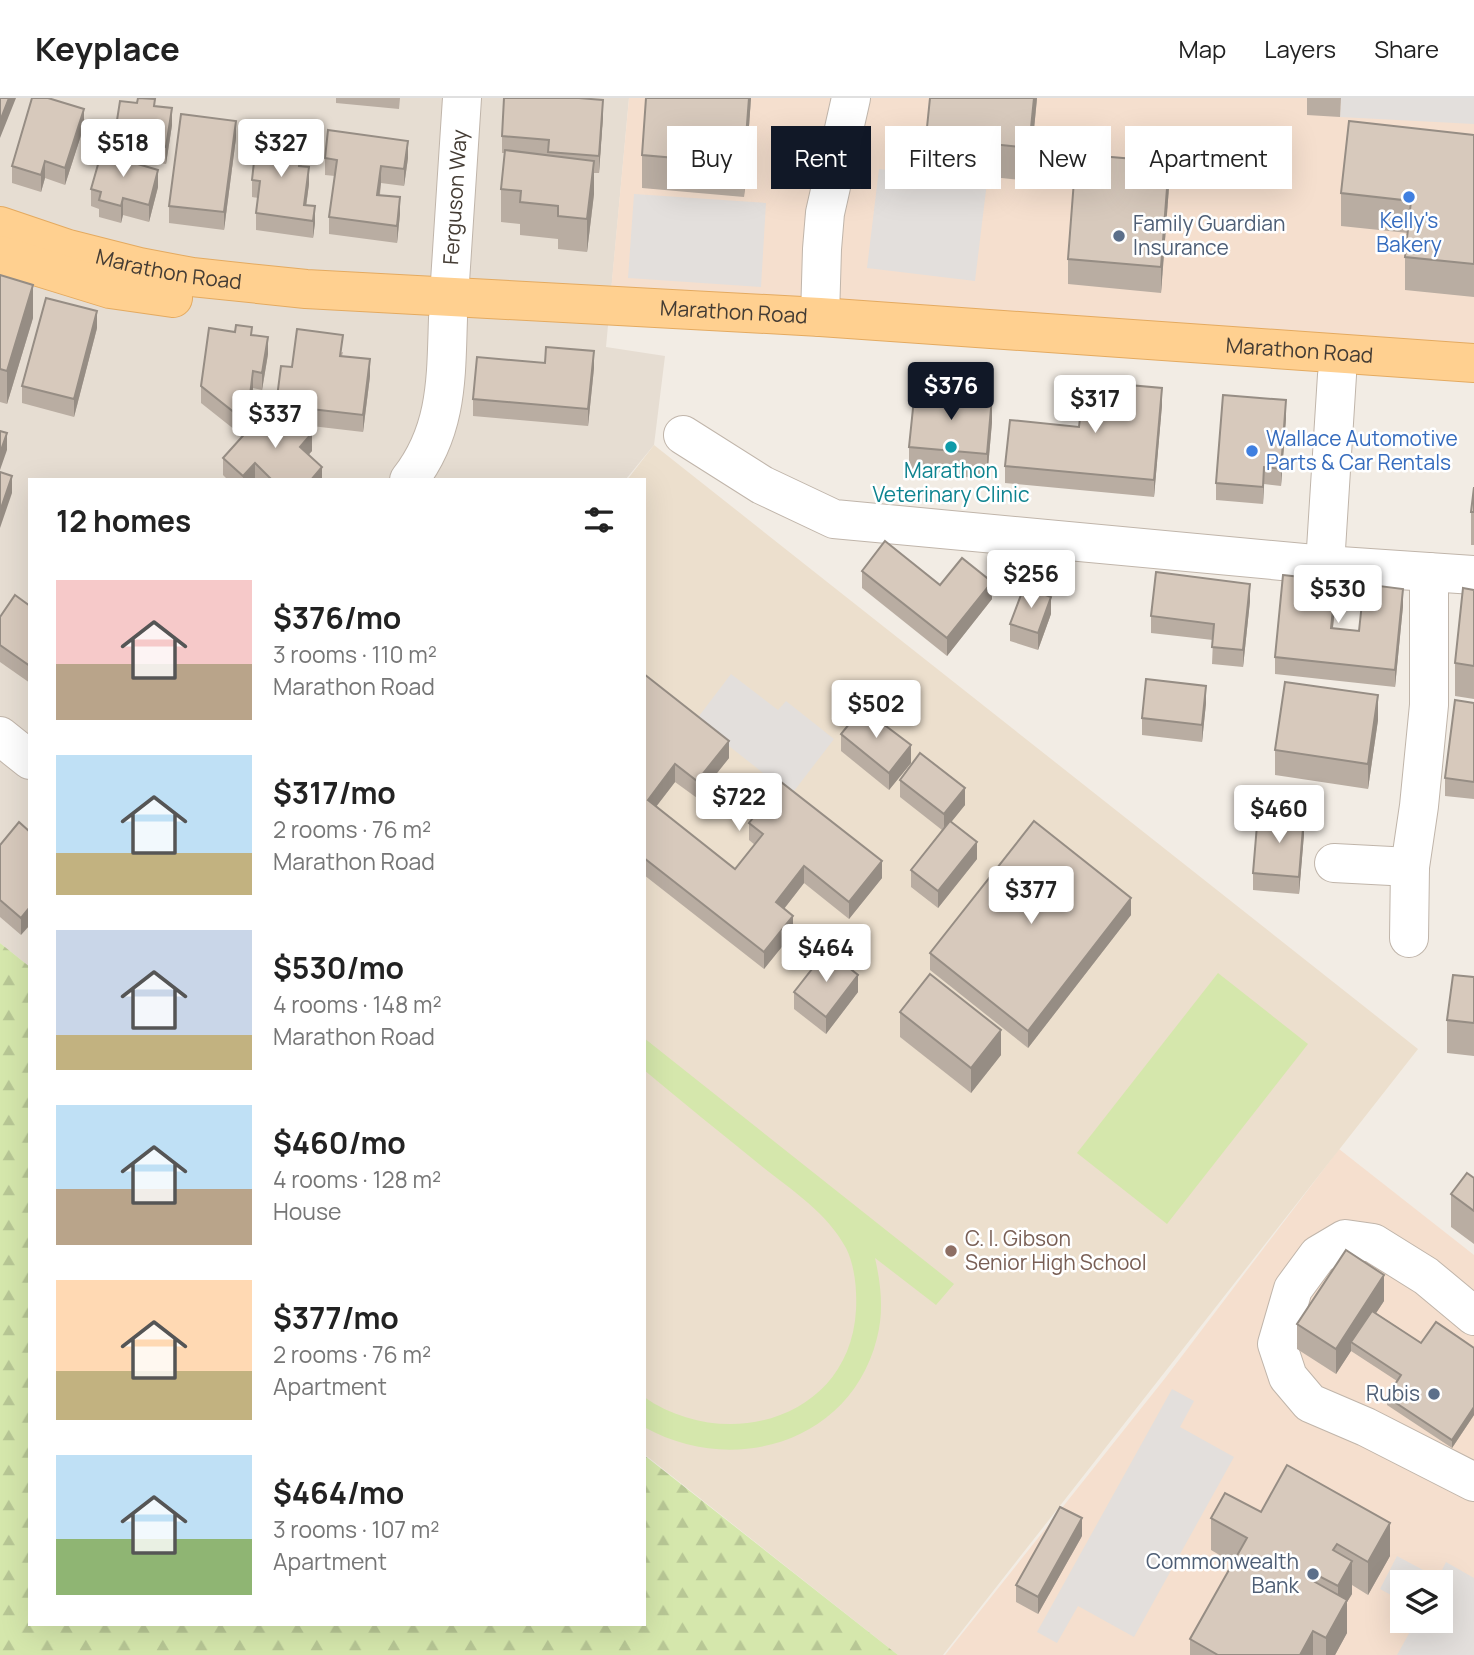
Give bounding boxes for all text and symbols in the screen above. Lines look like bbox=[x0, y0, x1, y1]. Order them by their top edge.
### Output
text: Keyplace bbox=[35, 26, 180, 71]
text: Map bbox=[1179, 32, 1226, 65]
text: Layers bbox=[1264, 32, 1336, 65]
text: Share bbox=[1374, 32, 1439, 65]
pin: $518 bbox=[82, 120, 164, 179]
pin: $327 bbox=[240, 120, 322, 179]
text: $518 bbox=[97, 126, 149, 158]
text: $327 bbox=[254, 126, 308, 158]
chip: Buy bbox=[667, 126, 757, 189]
chip: Rent bbox=[771, 126, 871, 189]
chip: Filters bbox=[885, 126, 1001, 189]
chip: New bbox=[1015, 126, 1111, 189]
chip: Apartment bbox=[1125, 126, 1292, 189]
street label: Ferguson Way bbox=[436, 129, 473, 266]
marker: Kelly's Bakery bbox=[1401, 189, 1417, 205]
place label: Kelly's Bakery bbox=[1376, 206, 1442, 258]
place label: Family Guardian Insurance bbox=[1133, 209, 1286, 261]
marker: Family Guardian Insurance bbox=[1111, 228, 1127, 244]
street label: Marathon Road bbox=[93, 242, 243, 295]
street label: Marathon Road bbox=[659, 293, 808, 329]
street label: Marathon Road bbox=[1225, 331, 1374, 369]
pin: $376 bbox=[910, 362, 992, 422]
text: $376 bbox=[924, 369, 978, 401]
pin: $317 bbox=[1054, 376, 1136, 435]
text: $317 bbox=[1070, 382, 1120, 414]
pin: $337 bbox=[234, 390, 316, 450]
text: $337 bbox=[248, 397, 302, 429]
place label: Wallace Automotive Parts & Car Rentals bbox=[1266, 424, 1458, 476]
marker: Marathon Veterinary Clinic bbox=[943, 439, 959, 455]
marker: Wallace Automotive Parts & Car Rentals bbox=[1244, 443, 1260, 459]
place label: Marathon Veterinary Clinic bbox=[872, 456, 1030, 508]
text: 12 homes bbox=[56, 500, 191, 541]
icon: filters bbox=[580, 501, 618, 539]
pin: $256 bbox=[990, 550, 1072, 610]
text: $256 bbox=[1003, 557, 1059, 589]
pin: $530 bbox=[1297, 566, 1379, 625]
text: $530 bbox=[1310, 572, 1366, 604]
text: $376/mo bbox=[273, 597, 401, 638]
icon: home bbox=[112, 608, 196, 692]
text: 3 rooms · 110 m² bbox=[273, 638, 437, 670]
text: Marathon Road bbox=[273, 670, 435, 702]
pin: $502 bbox=[835, 680, 917, 740]
text: $502 bbox=[848, 687, 904, 719]
text: $317/mo bbox=[273, 772, 396, 813]
pin: $722 bbox=[698, 774, 780, 833]
text: $722 bbox=[712, 780, 766, 812]
icon: home bbox=[112, 783, 196, 867]
pin: $460 bbox=[1238, 786, 1320, 845]
text: $460 bbox=[1250, 792, 1308, 824]
text: 2 rooms · 76 m² bbox=[273, 813, 431, 845]
text: Marathon Road bbox=[273, 845, 435, 877]
pin: $377 bbox=[990, 866, 1072, 926]
text: $377 bbox=[1005, 873, 1057, 905]
pin: $464 bbox=[785, 924, 867, 984]
text: $464 bbox=[798, 931, 854, 963]
text: $530/mo bbox=[273, 947, 404, 988]
icon: home bbox=[112, 958, 196, 1042]
text: 4 rooms · 148 m² bbox=[273, 988, 442, 1020]
text: Marathon Road bbox=[273, 1020, 435, 1052]
text: $460/mo bbox=[273, 1122, 406, 1163]
icon: home bbox=[112, 1133, 196, 1217]
text: 4 rooms · 128 m² bbox=[273, 1163, 441, 1195]
text: House bbox=[273, 1195, 342, 1227]
place label: C. I. Gibson Senior High School bbox=[965, 1224, 1147, 1276]
marker: C. I. Gibson Senior High School bbox=[943, 1243, 959, 1259]
text: $377/mo bbox=[273, 1297, 399, 1338]
icon: home bbox=[112, 1308, 196, 1392]
text: 2 rooms · 76 m² bbox=[273, 1338, 431, 1370]
text: Apartment bbox=[273, 1370, 387, 1402]
place label: Rubis bbox=[1366, 1379, 1420, 1407]
marker: Rubis bbox=[1426, 1386, 1442, 1402]
text: $464/mo bbox=[273, 1472, 404, 1513]
icon: home bbox=[112, 1483, 196, 1567]
text: 3 rooms · 107 m² bbox=[273, 1513, 439, 1545]
text: Apartment bbox=[273, 1545, 387, 1577]
place label: Commonwealth Bank bbox=[1146, 1547, 1300, 1599]
marker: Commonwealth Bank bbox=[1305, 1566, 1321, 1582]
map controls bbox=[1390, 1570, 1453, 1633]
button: layers bbox=[1390, 1570, 1453, 1633]

